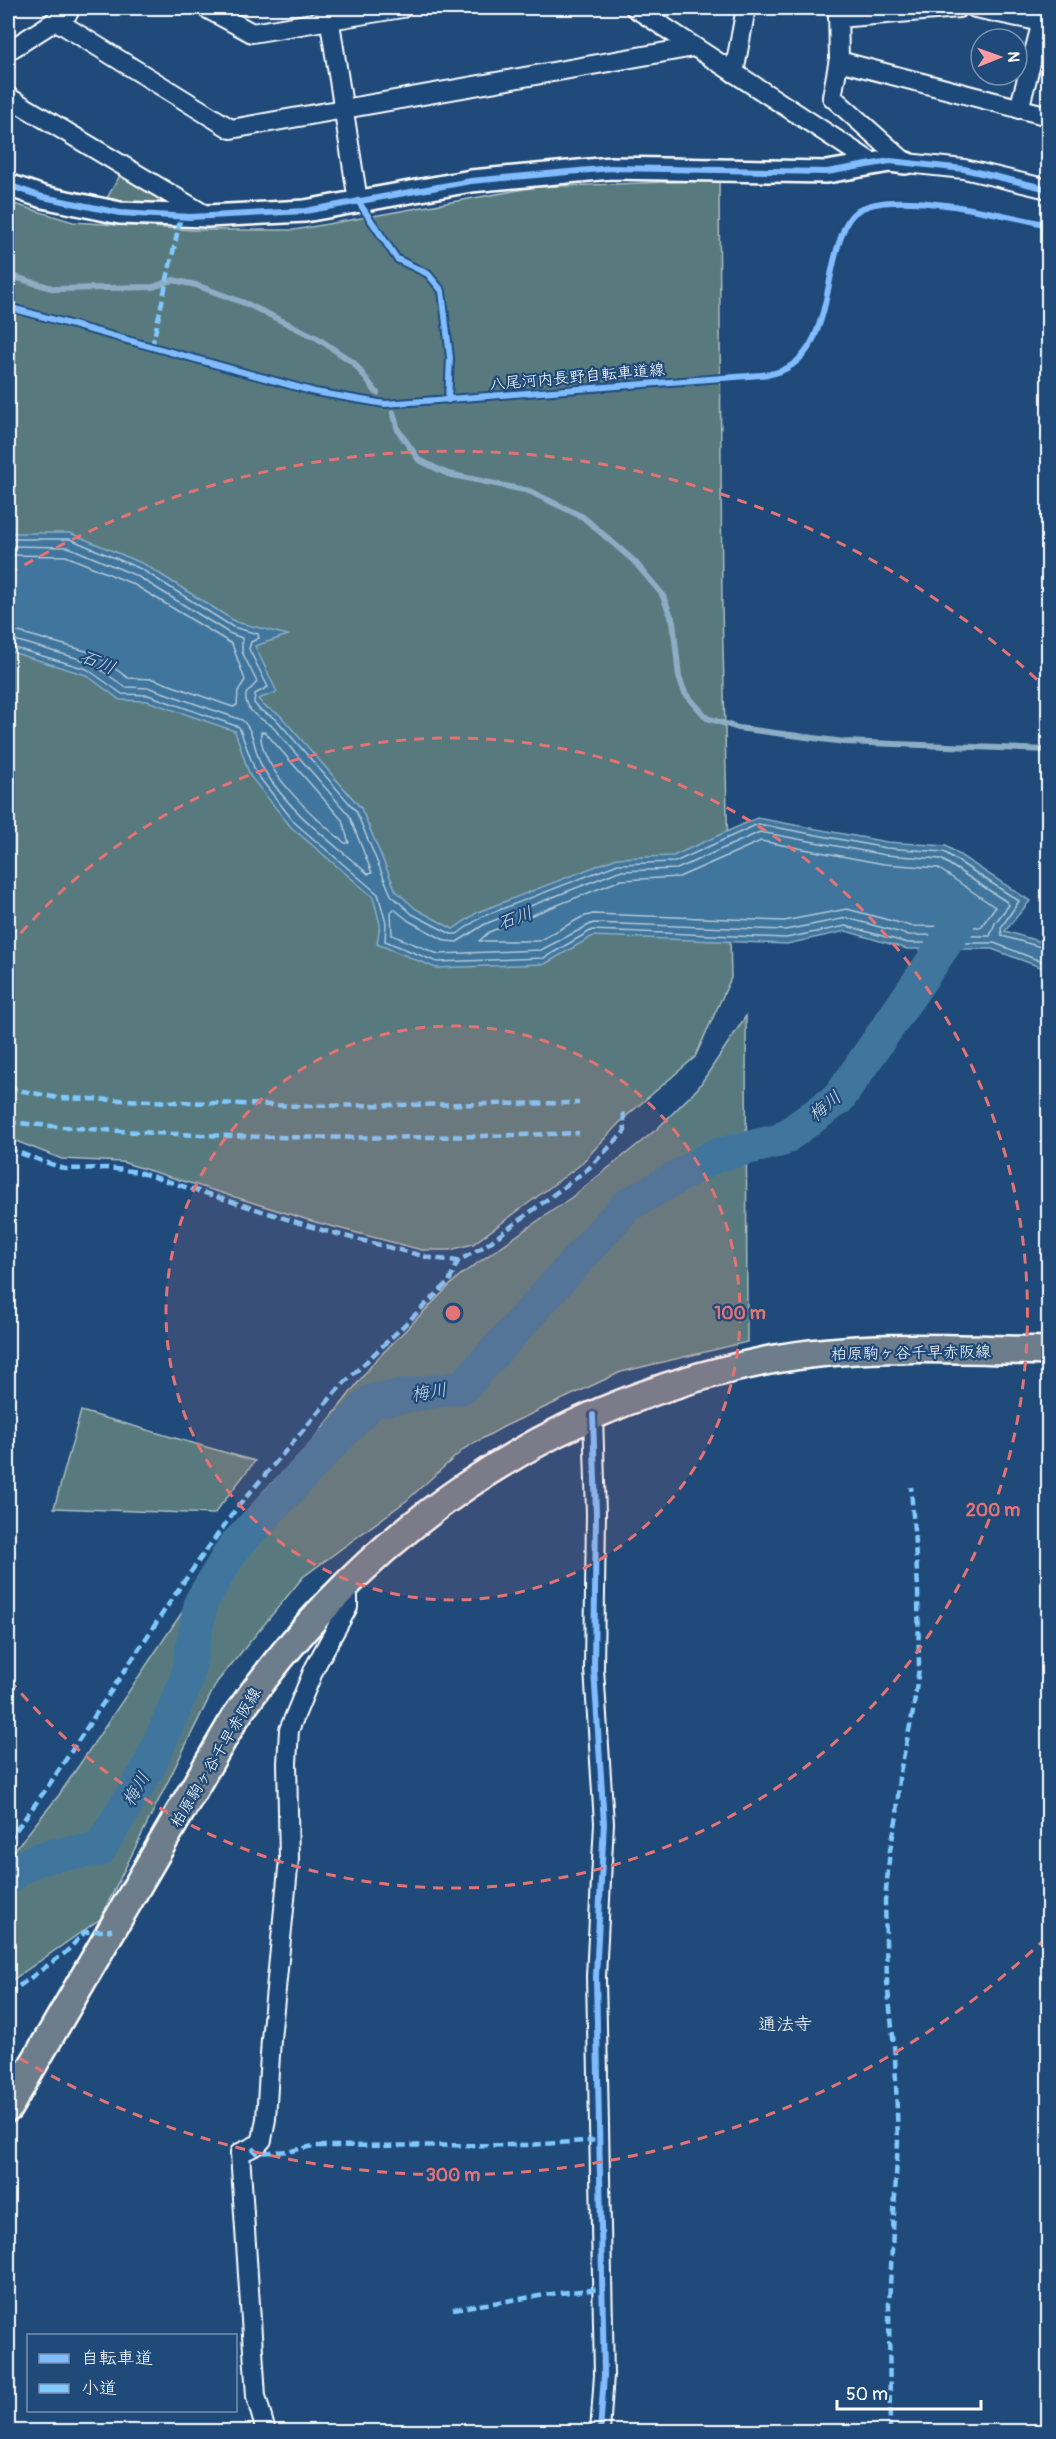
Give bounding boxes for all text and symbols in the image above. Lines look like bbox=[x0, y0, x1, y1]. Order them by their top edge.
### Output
north arrow bbox=[969, 27, 1029, 87]
text: N bbox=[1003, 51, 1023, 63]
street label: 八尾河内長野自転車道線 bbox=[489, 359, 666, 395]
water label: 石川 bbox=[77, 645, 119, 680]
water label: 石川 bbox=[494, 902, 536, 935]
water label: 梅川 bbox=[804, 1086, 847, 1127]
text: 100 m bbox=[714, 1302, 766, 1325]
centre of rings bbox=[443, 1303, 463, 1323]
street label: 柏原駒ヶ谷千早赤阪線 bbox=[831, 1342, 991, 1364]
water label: 梅川 bbox=[410, 1378, 449, 1407]
text: 200 m bbox=[966, 1499, 1020, 1522]
street label: 柏原駒ヶ谷千早赤阪線 bbox=[166, 1684, 266, 1831]
water label: 梅川 bbox=[117, 1768, 155, 1811]
district label: 通法寺 bbox=[758, 2013, 812, 2036]
text: 300 m bbox=[426, 2164, 480, 2187]
legend bbox=[27, 2334, 237, 2412]
text: 自転車道 bbox=[81, 2347, 153, 2370]
scale bar bbox=[837, 2373, 981, 2411]
text: 小道 bbox=[81, 2377, 117, 2400]
text: 50 m bbox=[846, 2383, 888, 2406]

